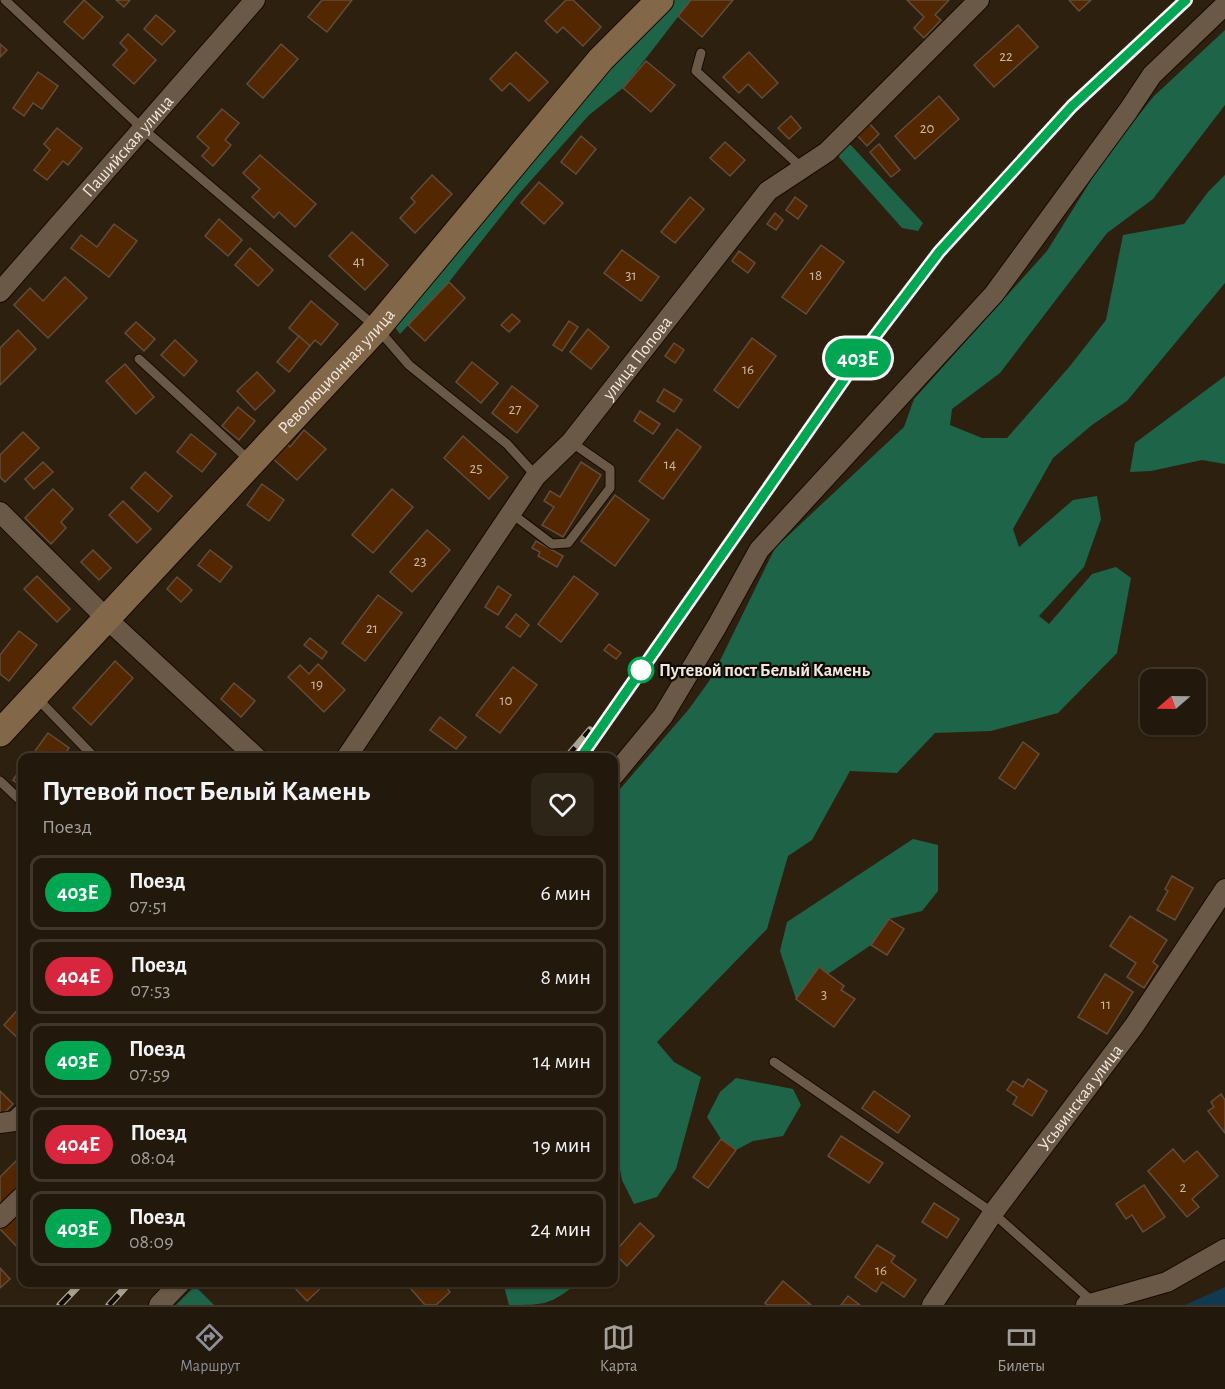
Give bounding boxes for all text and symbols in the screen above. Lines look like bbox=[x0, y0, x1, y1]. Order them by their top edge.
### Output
house number: 22 bbox=[999, 49, 1013, 64]
street label: Пашийская улица bbox=[79, 92, 177, 201]
house number: 20 bbox=[920, 121, 934, 136]
house number: 41 bbox=[353, 254, 365, 269]
house number: 31 bbox=[625, 268, 637, 283]
house number: 18 bbox=[810, 268, 822, 283]
street label: Революционная улица bbox=[275, 306, 399, 438]
street label: улица Попова bbox=[599, 313, 676, 404]
line badge: 403Е bbox=[816, 338, 900, 378]
text: 403Е bbox=[837, 348, 879, 369]
house number: 16 bbox=[742, 362, 754, 377]
house number: 27 bbox=[508, 402, 522, 417]
house number: 14 bbox=[664, 457, 676, 472]
house number: 25 bbox=[469, 461, 483, 476]
house number: 23 bbox=[413, 554, 427, 569]
house number: 21 bbox=[366, 621, 378, 636]
marker: Путевой пост Белый Камень bbox=[628, 657, 654, 683]
place label: Путевой пост Белый Камень bbox=[659, 662, 871, 680]
north arrow bbox=[1140, 669, 1206, 735]
map controls bbox=[1140, 669, 1206, 735]
house number: 19 bbox=[311, 677, 323, 692]
house number: 10 bbox=[499, 693, 513, 708]
button: heart bbox=[531, 773, 594, 836]
text: Путевой пост Белый Камень bbox=[42, 778, 370, 806]
text: Поезд bbox=[42, 817, 92, 837]
text: Поезд bbox=[129, 870, 185, 892]
text: 403Е bbox=[57, 882, 99, 903]
text: 6 мин bbox=[540, 882, 591, 904]
text: 07:51 bbox=[129, 896, 168, 916]
text: Поезд bbox=[131, 954, 187, 976]
text: 404Е bbox=[57, 966, 101, 987]
text: 8 мин bbox=[540, 966, 591, 988]
text: 07:53 bbox=[131, 980, 171, 1000]
house number: 3 bbox=[821, 987, 827, 1002]
house number: 11 bbox=[1101, 997, 1111, 1012]
text: Поезд bbox=[129, 1038, 185, 1060]
street label: Усьвинская улица bbox=[1035, 1041, 1127, 1155]
text: 403Е bbox=[57, 1050, 99, 1071]
text: 14 мин bbox=[533, 1050, 591, 1072]
text: 07:59 bbox=[129, 1064, 170, 1084]
text: Поезд bbox=[131, 1122, 187, 1144]
text: 404Е bbox=[57, 1134, 101, 1155]
text: 19 мин bbox=[533, 1134, 591, 1156]
text: 08:04 bbox=[131, 1148, 175, 1168]
house number: 2 bbox=[1180, 1180, 1187, 1195]
text: Поезд bbox=[129, 1206, 185, 1228]
text: 403Е bbox=[57, 1218, 99, 1239]
text: 24 мин bbox=[530, 1218, 591, 1240]
text: 08:09 bbox=[129, 1232, 174, 1252]
house number: 16 bbox=[875, 1263, 887, 1278]
tab: Маршрут bbox=[180, 1321, 240, 1376]
tab: Карта bbox=[600, 1321, 637, 1376]
tab: Билеты bbox=[997, 1321, 1045, 1376]

